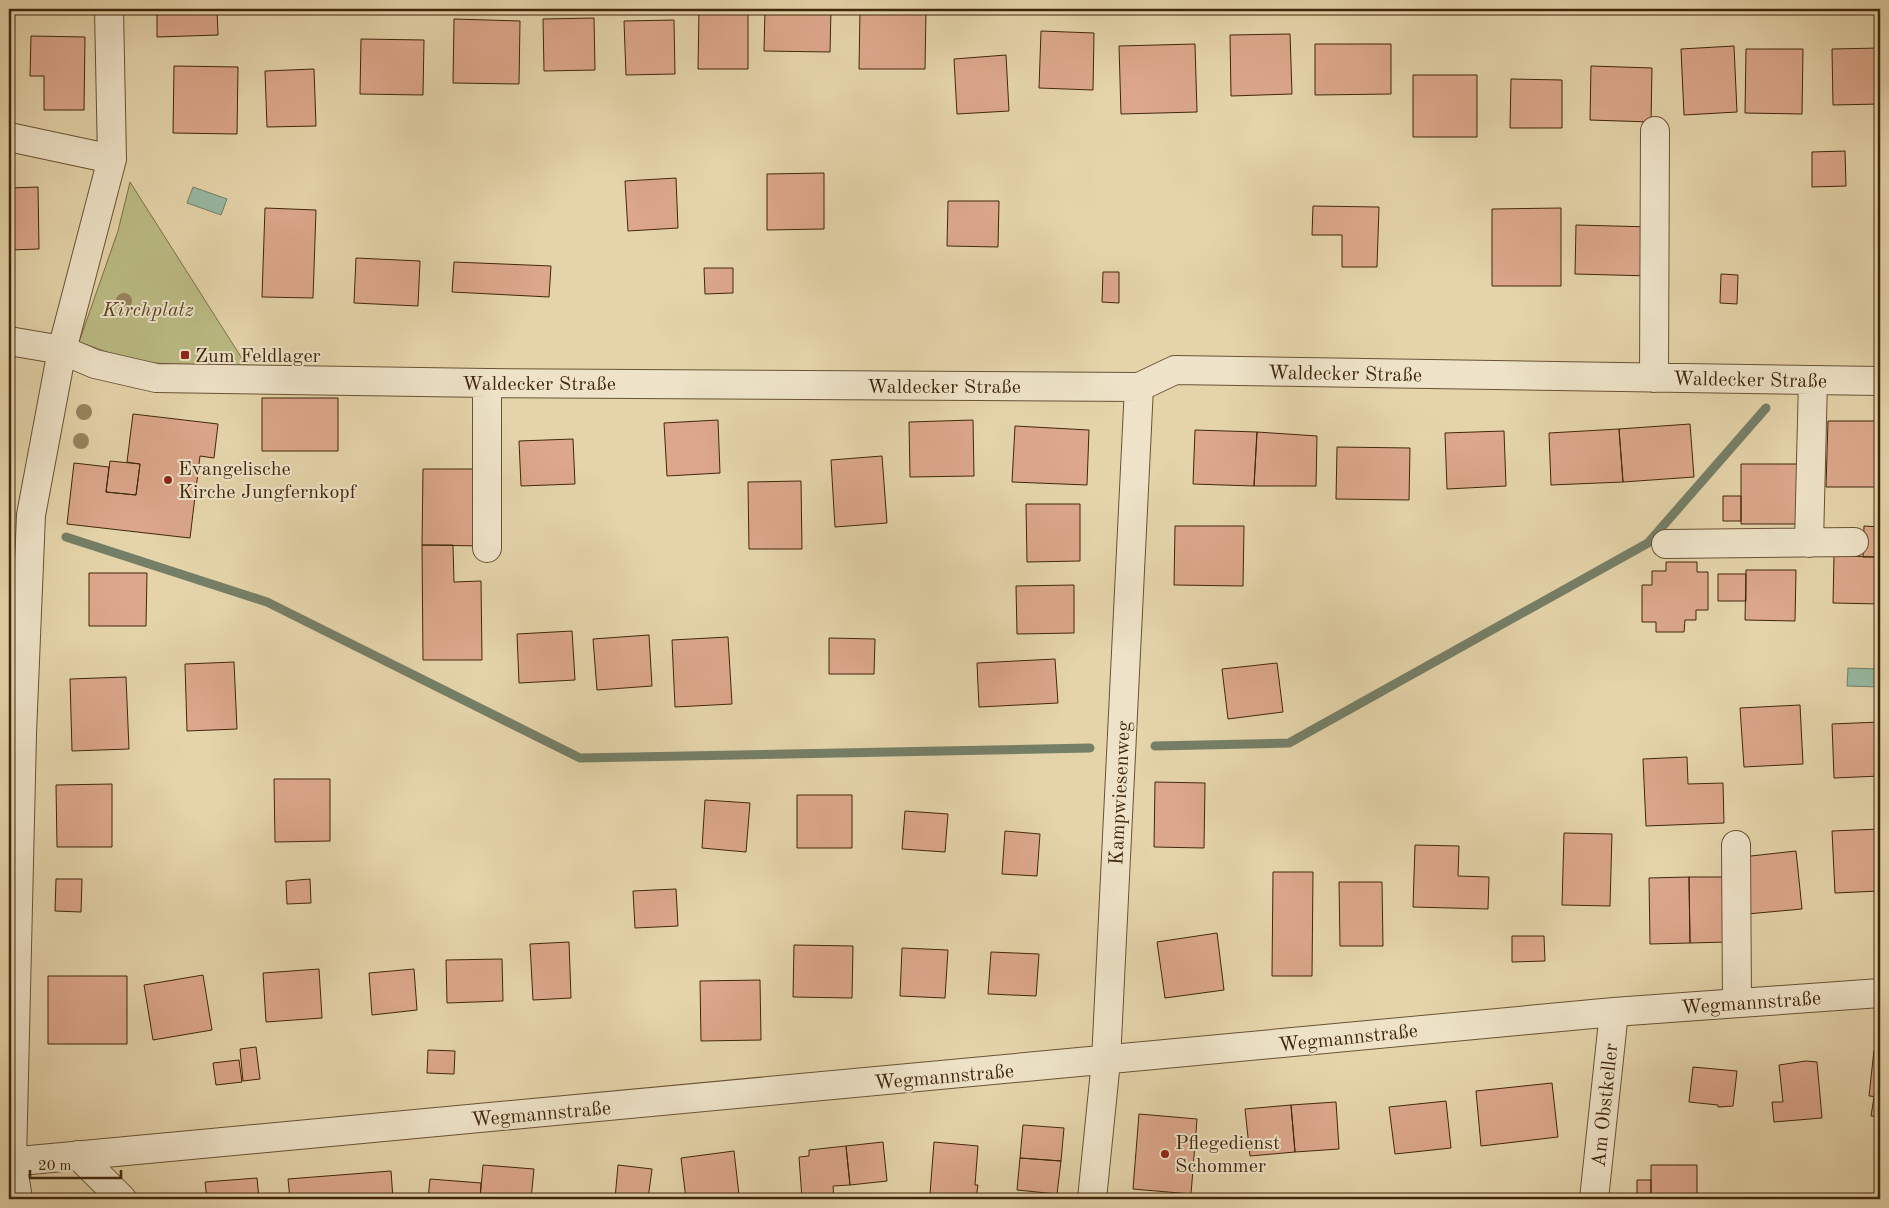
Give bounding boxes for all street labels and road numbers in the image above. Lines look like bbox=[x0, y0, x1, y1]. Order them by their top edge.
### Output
street label: Waldecker Straße bbox=[1268, 364, 1422, 386]
street label: Waldecker Straße bbox=[1673, 370, 1827, 392]
street label: Waldecker Straße bbox=[462, 375, 616, 395]
street label: Waldecker Straße bbox=[867, 378, 1021, 398]
street label: Kampwiesenweg bbox=[1107, 720, 1135, 866]
street label: Wegmannstraße bbox=[1680, 989, 1822, 1019]
street label: Wegmannstraße bbox=[1277, 1022, 1419, 1056]
street label: Am Obstkeller bbox=[1590, 1042, 1622, 1168]
street label: Wegmannstraße bbox=[873, 1062, 1015, 1094]
street label: Wegmannstraße bbox=[470, 1099, 612, 1131]

